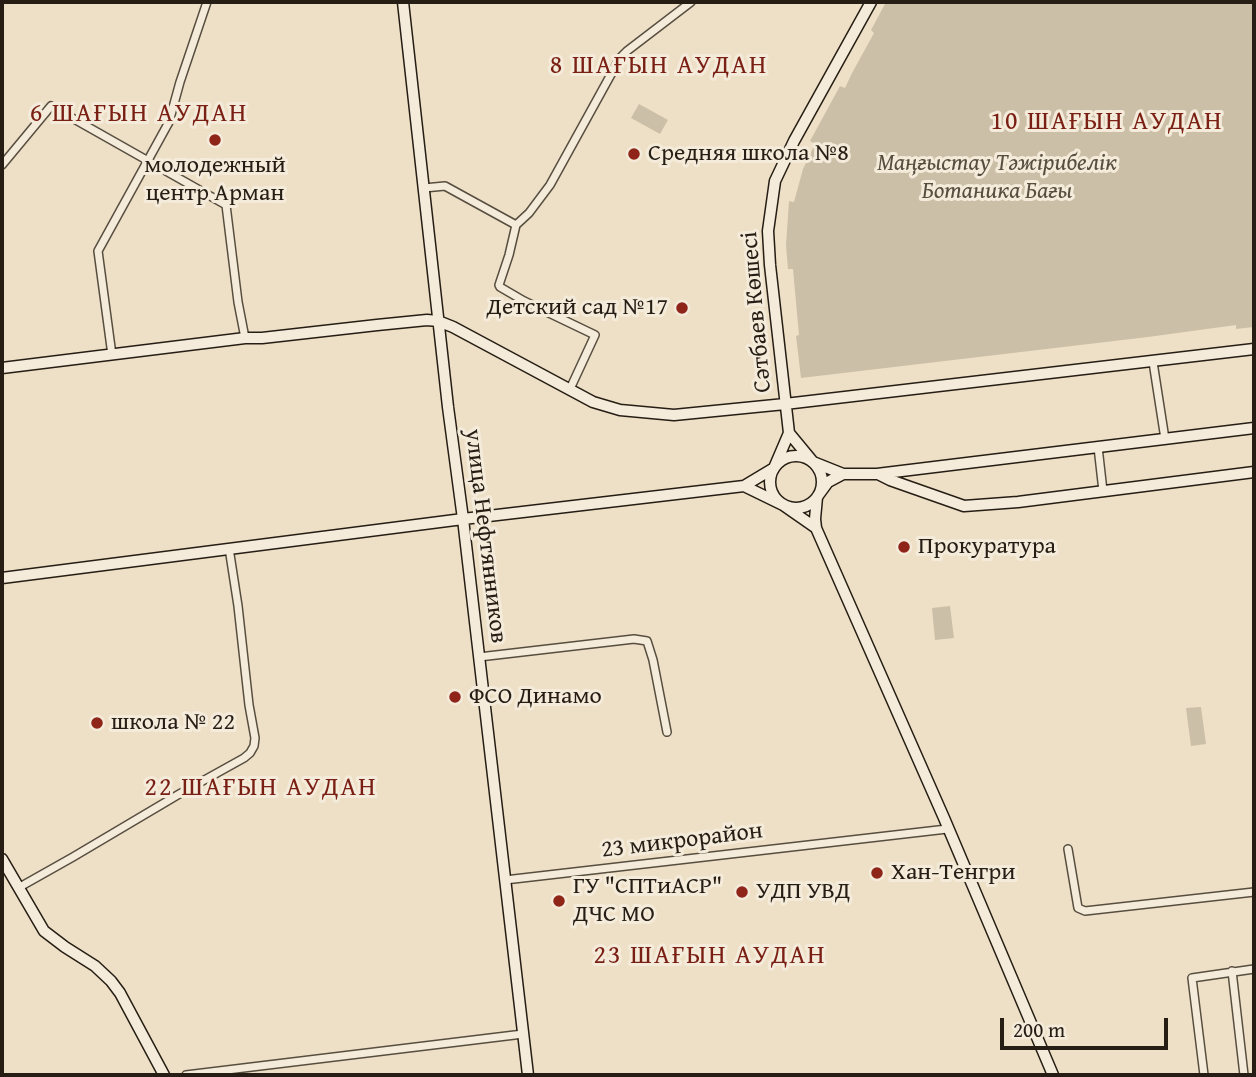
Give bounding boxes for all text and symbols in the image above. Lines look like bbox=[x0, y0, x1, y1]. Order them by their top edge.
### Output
district label: 8 ШАҒЫН АУДАН bbox=[551, 50, 767, 82]
district label: 6 ШАҒЫН АУДАН bbox=[31, 98, 247, 130]
district label: 10 ШАҒЫН АУДАН bbox=[992, 106, 1222, 138]
marker: молодежный центр Арман bbox=[207, 132, 223, 148]
place label: Средняя школа №8 bbox=[648, 140, 849, 168]
marker: Средняя школа №8 bbox=[626, 146, 642, 162]
park label: Маңғыстау Тәжірибелік Ботаника Бағы bbox=[877, 150, 1117, 206]
place label: молодежный центр Арман bbox=[144, 152, 286, 208]
street label: Сәтбаев Көшесі bbox=[736, 230, 778, 394]
place label: Детский сад №17 bbox=[487, 294, 668, 322]
marker: Детский сад №17 bbox=[674, 300, 690, 316]
street label: улица Нефтянников bbox=[458, 427, 512, 645]
place label: Прокуратура bbox=[918, 533, 1056, 561]
marker: Прокуратура bbox=[896, 539, 912, 555]
place label: ФСО Динамо bbox=[469, 683, 602, 711]
marker: ФСО Динамо bbox=[447, 689, 463, 705]
place label: школа № 22 bbox=[111, 709, 235, 737]
marker: школа № 22 bbox=[89, 715, 105, 731]
district label: 22 ШАҒЫН АУДАН bbox=[146, 772, 376, 804]
street label: 23 микрорайон bbox=[600, 817, 764, 865]
place label: Хан-Тенгри bbox=[891, 859, 1015, 887]
marker: Хан-Тенгри bbox=[869, 865, 885, 881]
place label: ГУ "СПТиАСР" ДЧС МО bbox=[573, 873, 722, 929]
place label: УДП УВД bbox=[756, 878, 850, 906]
marker: УДП УВД bbox=[734, 884, 750, 900]
marker: ГУ "СПТиАСР" ДЧС МО bbox=[551, 893, 567, 909]
district label: 23 ШАҒЫН АУДАН bbox=[595, 940, 825, 972]
scale bar bbox=[1004, 1004, 1172, 1048]
text: 200 m bbox=[1013, 1014, 1065, 1045]

